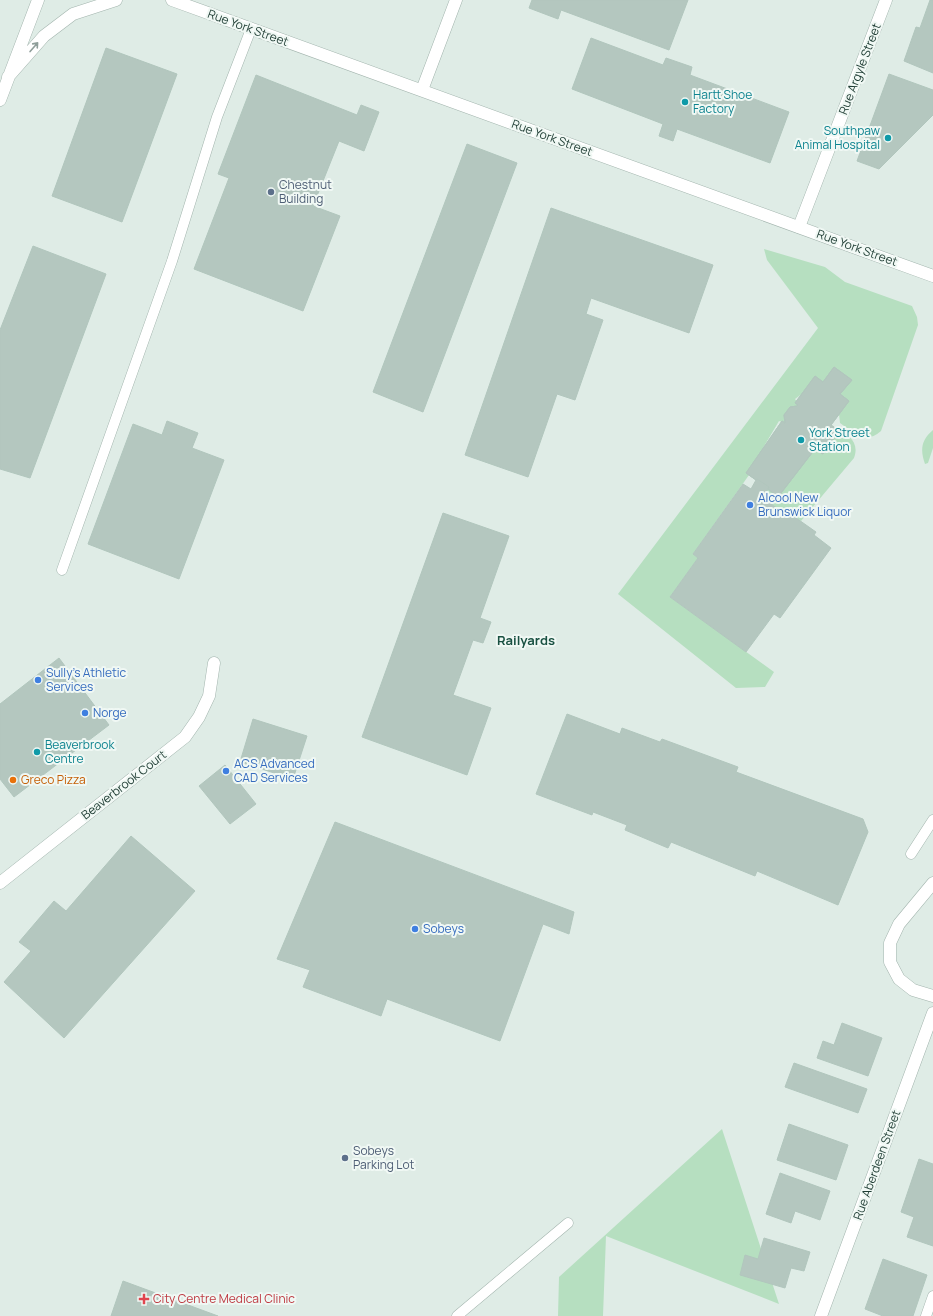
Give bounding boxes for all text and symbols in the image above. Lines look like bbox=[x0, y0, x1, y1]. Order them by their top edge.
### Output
street label: Rue York Street bbox=[205, 5, 291, 50]
street label: Rue Argyle Street bbox=[834, 20, 885, 117]
one-way arrow bbox=[29, 42, 38, 52]
place label: Hartt Shoe Factory bbox=[693, 86, 752, 117]
marker: Hartt Shoe Factory bbox=[680, 97, 690, 107]
street label: Rue York Street bbox=[509, 115, 595, 160]
place label: Southpaw Animal Hospital bbox=[795, 122, 880, 153]
marker: Southpaw Animal Hospital bbox=[883, 133, 893, 143]
place label: Chestnut Building bbox=[279, 176, 332, 207]
marker: Chestnut Building bbox=[266, 187, 276, 197]
street label: Rue York Street bbox=[814, 225, 900, 270]
place label: York Street Station bbox=[809, 424, 870, 455]
marker: York Street Station bbox=[796, 435, 806, 445]
place label: Alcool New Brunswick Liquor bbox=[758, 489, 852, 520]
marker: Alcool New Brunswick Liquor bbox=[745, 500, 755, 510]
district label: Railyards bbox=[497, 631, 555, 649]
place label: Sully's Athletic Services bbox=[46, 664, 127, 695]
marker: Sully's Athletic Services bbox=[33, 675, 43, 685]
place label: Norge bbox=[93, 704, 127, 721]
marker: Norge bbox=[80, 708, 90, 718]
place label: Beaverbrook Centre bbox=[45, 736, 115, 767]
street label: Beaverbrook Court bbox=[78, 746, 170, 823]
marker: Beaverbrook Centre bbox=[32, 747, 42, 757]
place label: ACS Advanced CAD Services bbox=[234, 755, 315, 786]
marker: ACS Advanced CAD Services bbox=[221, 766, 231, 776]
place label: Greco Pizza bbox=[21, 771, 86, 788]
marker: Greco Pizza bbox=[8, 775, 18, 785]
place label: Sobeys bbox=[423, 920, 464, 937]
marker: Sobeys bbox=[410, 924, 420, 934]
street label: Rue Aberdeen Street bbox=[849, 1107, 904, 1222]
place label: Sobeys Parking Lot bbox=[353, 1142, 415, 1173]
marker: Sobeys Parking Lot bbox=[340, 1153, 350, 1163]
place label: City Centre Medical Clinic bbox=[153, 1290, 295, 1307]
marker: City Centre Medical Clinic bbox=[138, 1293, 150, 1305]

